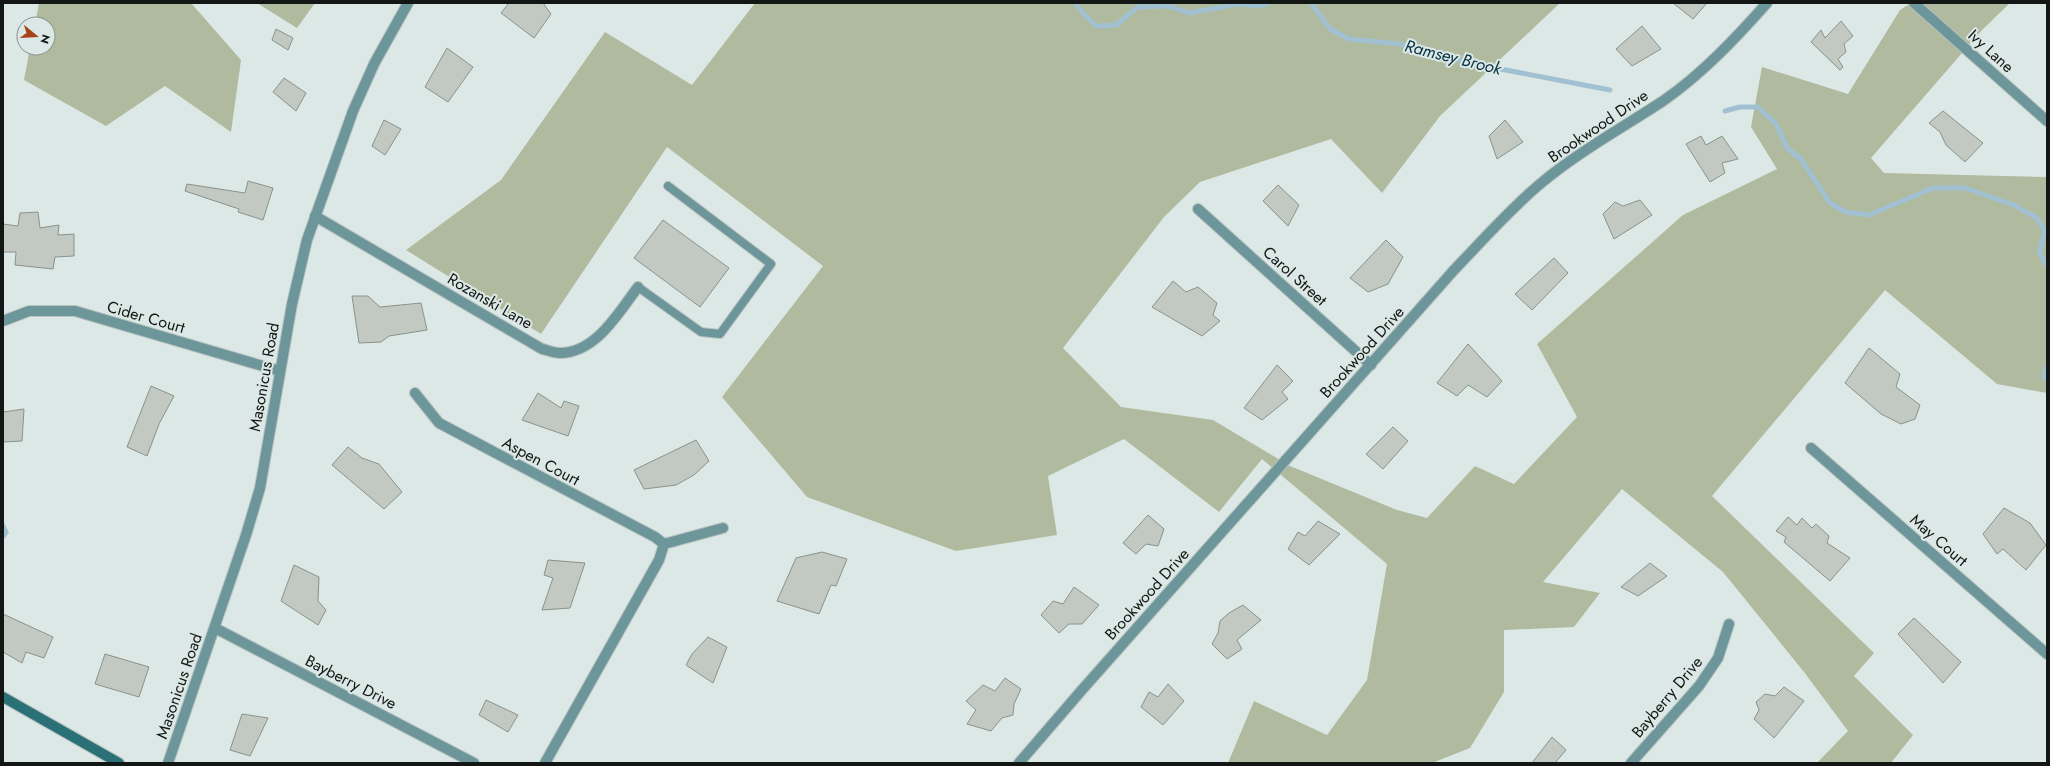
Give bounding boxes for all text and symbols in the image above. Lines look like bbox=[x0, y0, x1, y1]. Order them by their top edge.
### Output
north arrow bbox=[16, 16, 56, 56]
street label: Ivy Lane bbox=[1963, 24, 2019, 78]
text: N bbox=[37, 32, 54, 46]
water label: Ramsey Brook bbox=[1402, 33, 1504, 81]
street label: Brookwood Drive bbox=[1543, 84, 1653, 168]
street label: Carol Street bbox=[1258, 241, 1332, 311]
street label: Rozanski Lane bbox=[443, 267, 537, 335]
street label: Cider Court bbox=[104, 295, 188, 339]
street label: Brookwood Drive bbox=[1314, 301, 1410, 403]
street label: Masonicus Road bbox=[243, 321, 285, 433]
street label: Aspen Court bbox=[498, 431, 584, 491]
street label: May Court bbox=[1905, 508, 1973, 572]
street label: Brookwood Drive bbox=[1099, 543, 1195, 645]
street label: Masonicus Road bbox=[150, 630, 208, 742]
street label: Bayberry Drive bbox=[301, 649, 401, 715]
street label: Bayberry Drive bbox=[1626, 651, 1708, 743]

